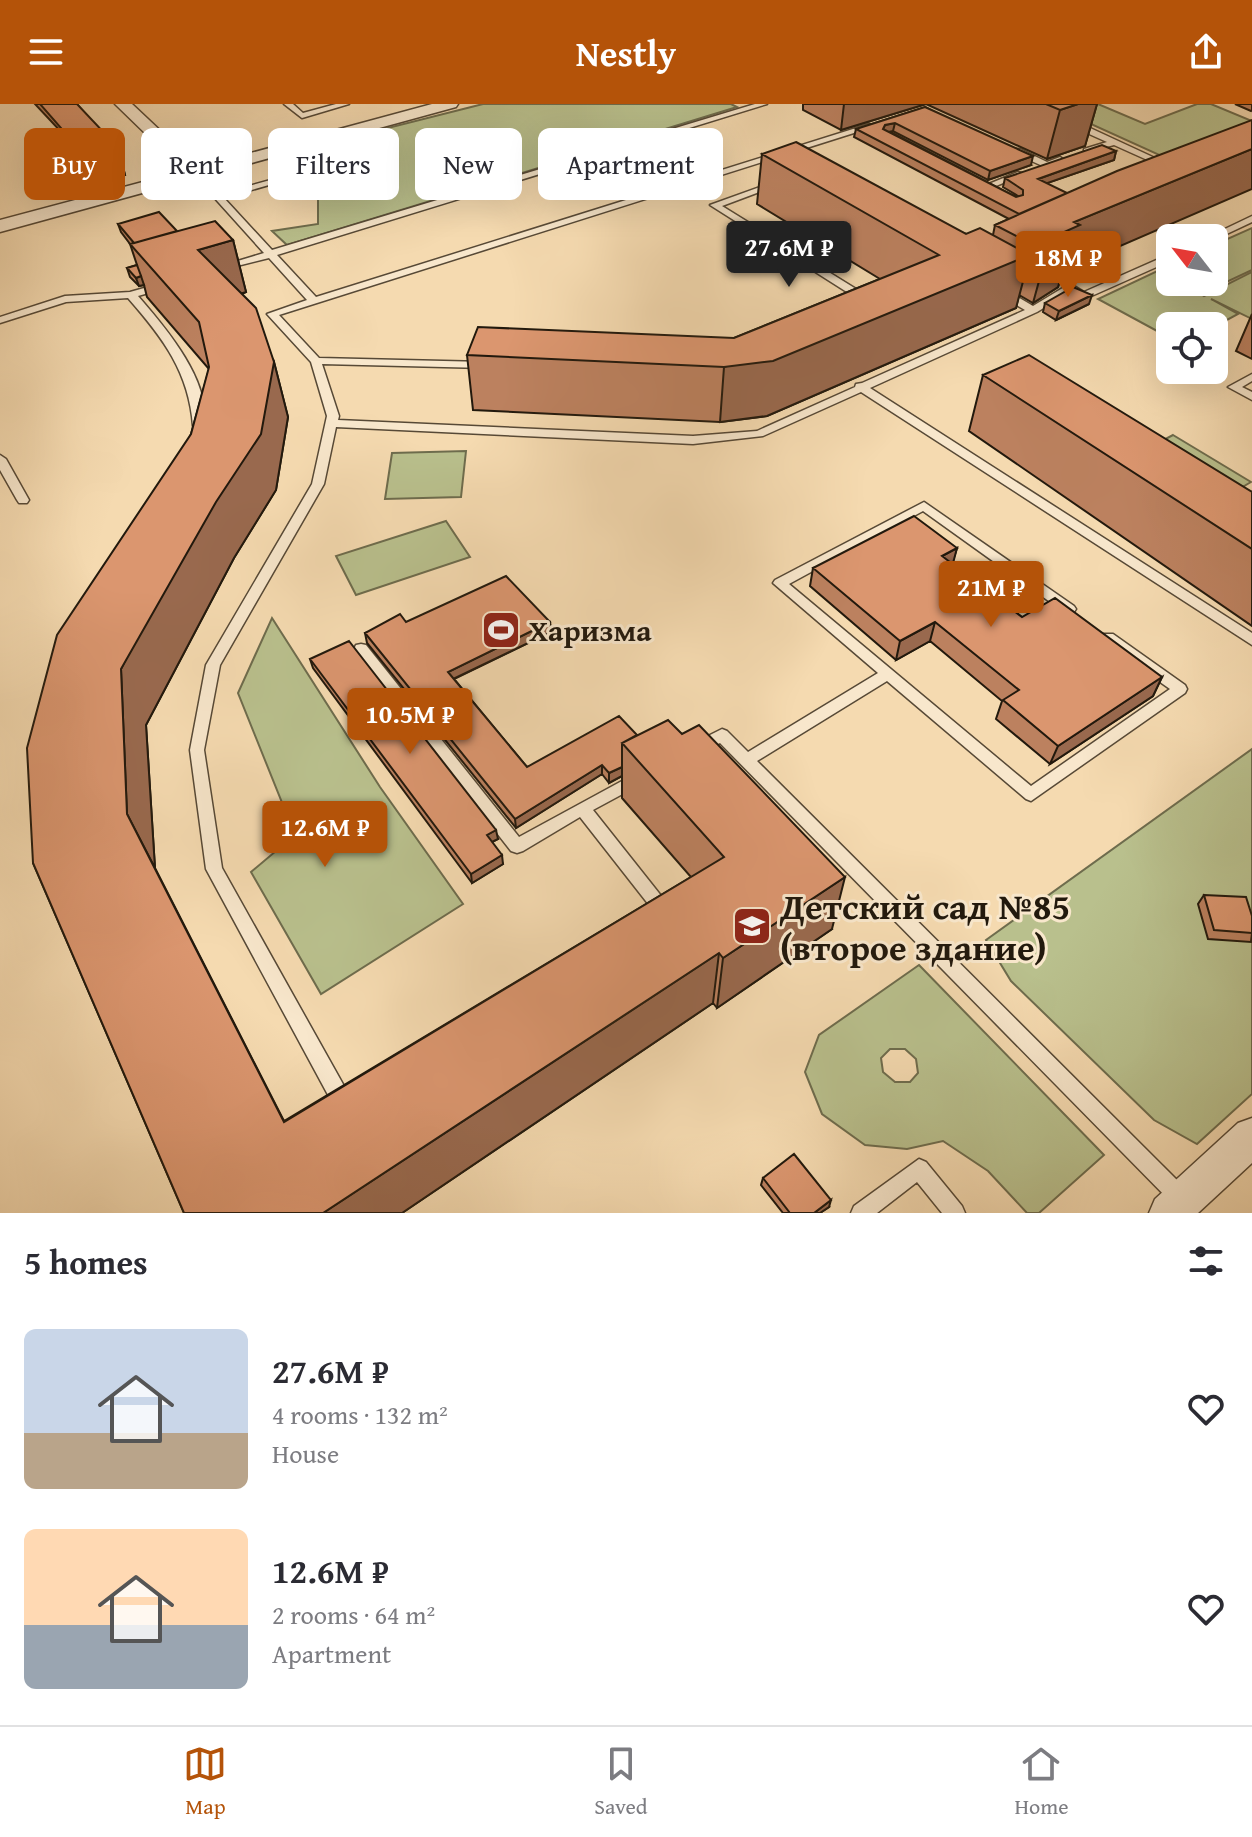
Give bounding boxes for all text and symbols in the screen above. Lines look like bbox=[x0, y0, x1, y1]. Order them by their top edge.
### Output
text: Nestly bbox=[576, 26, 676, 79]
icon: menu bbox=[24, 30, 68, 74]
icon: share bbox=[1184, 30, 1228, 74]
chip: Buy bbox=[24, 128, 125, 200]
chip: Rent bbox=[141, 128, 252, 200]
chip: Filters bbox=[268, 128, 399, 200]
chip: New bbox=[415, 128, 522, 200]
chip: Apartment bbox=[538, 128, 723, 200]
pin: 27.6M ₽ bbox=[715, 221, 863, 289]
north arrow bbox=[1156, 224, 1228, 296]
map controls bbox=[1156, 224, 1228, 384]
text: 27.6M ₽ bbox=[744, 227, 834, 266]
pin: 18M ₽ bbox=[1012, 231, 1124, 299]
text: 18M ₽ bbox=[1034, 237, 1102, 276]
button: locate bbox=[1156, 312, 1228, 384]
pin: 21M ₽ bbox=[935, 561, 1047, 629]
text: 21M ₽ bbox=[957, 567, 1025, 606]
place label: Харизма bbox=[529, 608, 652, 652]
sports icon: Харизма bbox=[480, 609, 522, 651]
pin: 10.5M ₽ bbox=[336, 688, 484, 756]
text: 10.5M ₽ bbox=[365, 694, 455, 733]
pin: 12.6M ₽ bbox=[251, 801, 399, 869]
text: 12.6M ₽ bbox=[280, 807, 370, 846]
place label: Детский сад №85 (второе здание) bbox=[779, 879, 1070, 973]
school or university icon: Детский сад №85 (второе здание) bbox=[731, 905, 773, 947]
text: 5 homes bbox=[24, 1237, 148, 1286]
icon: filters bbox=[1184, 1239, 1228, 1283]
text: 27.6M ₽ bbox=[272, 1346, 389, 1395]
icon: home bbox=[88, 1361, 184, 1457]
icon: heart bbox=[1184, 1387, 1228, 1431]
text: 4 rooms · 132 m² bbox=[272, 1395, 448, 1434]
text: House bbox=[272, 1434, 339, 1473]
text: 12.6M ₽ bbox=[272, 1546, 389, 1595]
icon: home bbox=[88, 1561, 184, 1657]
icon: heart bbox=[1184, 1587, 1228, 1631]
text: 2 rooms · 64 m² bbox=[272, 1595, 435, 1634]
text: Apartment bbox=[272, 1634, 391, 1673]
tab: Map bbox=[183, 1742, 227, 1822]
tab: Saved bbox=[594, 1742, 648, 1822]
tab: Home bbox=[1014, 1742, 1069, 1822]

